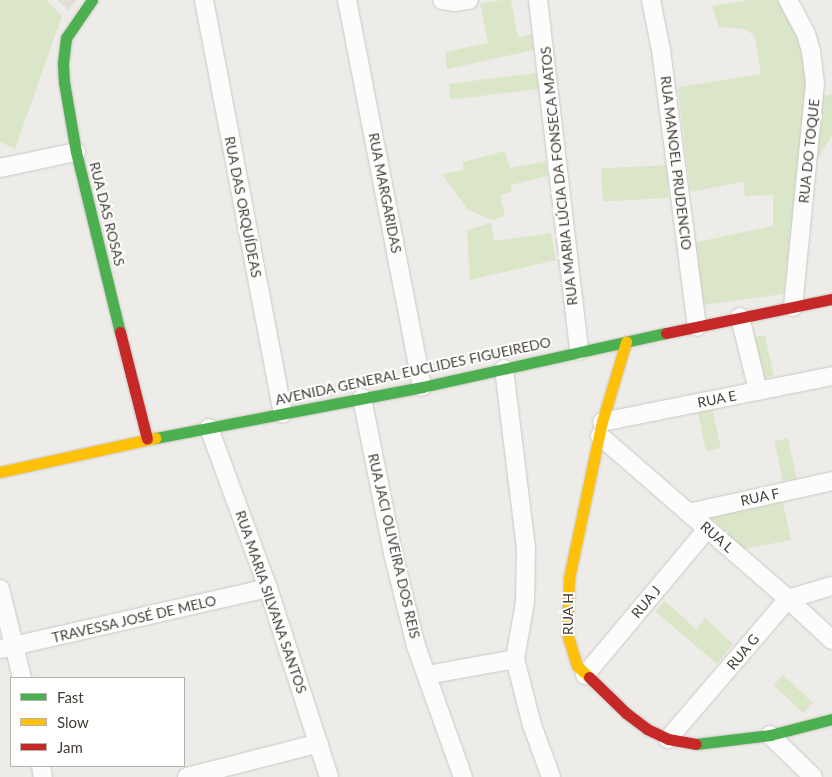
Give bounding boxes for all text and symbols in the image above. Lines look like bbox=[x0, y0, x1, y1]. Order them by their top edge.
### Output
street label: RUA MARIA LÚCIA DA FONSECA MATOS bbox=[537, 45, 581, 307]
street label: RUA MANOEL PRUDENCIO bbox=[657, 74, 695, 252]
street label: RUA DO TOQUE bbox=[795, 97, 823, 205]
street label: RUA MARGARIDAS bbox=[365, 131, 405, 255]
street label: RUA DAS ORQUÍDEAS bbox=[221, 135, 265, 279]
street label: RUA DAS ROSAS bbox=[86, 160, 128, 268]
street label: AVENIDA GENERAL EUCLIDES FIGUEIREDO bbox=[273, 333, 553, 409]
street label: RUA E bbox=[696, 387, 738, 411]
street label: RUA JACI OLIVEIRA DOS REIS bbox=[364, 451, 424, 641]
street label: RUA F bbox=[739, 485, 781, 509]
street label: RUA MARIA SILVANA SANTOS bbox=[232, 508, 310, 696]
street label: RUA L bbox=[697, 518, 737, 556]
street label: RUA J bbox=[627, 582, 665, 622]
street label: TRAVESSA JOSÉ DE MELO bbox=[50, 592, 218, 646]
street label: RUA H bbox=[560, 593, 576, 635]
street label: RUA G bbox=[723, 630, 763, 674]
legend bbox=[10, 677, 185, 767]
text: Fast bbox=[57, 688, 84, 706]
text: Slow bbox=[57, 713, 89, 731]
text: Jam bbox=[57, 738, 83, 756]

